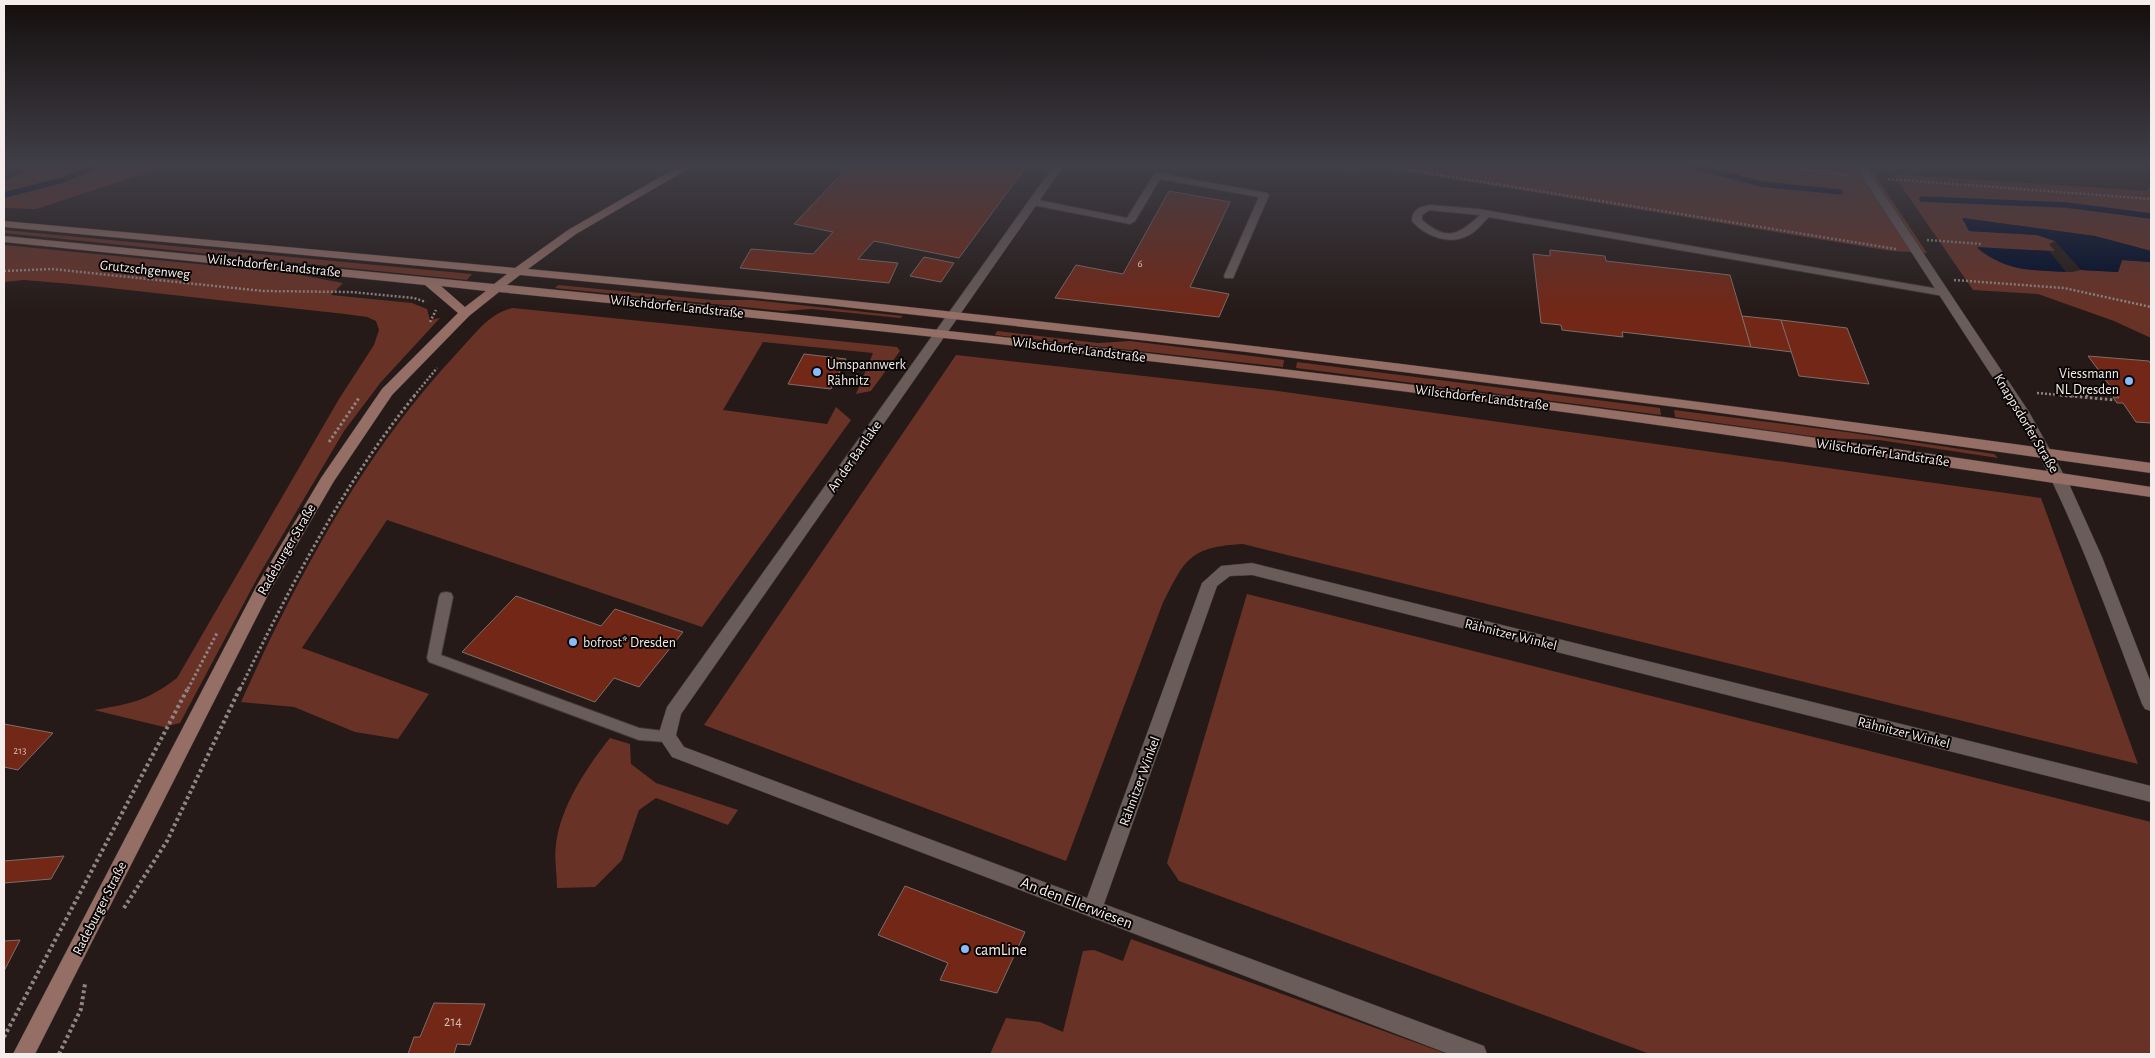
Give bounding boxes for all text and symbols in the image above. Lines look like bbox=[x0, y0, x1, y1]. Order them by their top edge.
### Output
street label: Wilschdorfer Landstraße bbox=[206, 252, 341, 280]
street label: Grutzschgenweg bbox=[99, 258, 191, 282]
house number: 6 bbox=[1137, 258, 1143, 269]
street label: Wilschdorfer Landstraße bbox=[609, 293, 744, 321]
street label: Wilschdorfer Landstraße bbox=[1011, 335, 1146, 365]
place label: Umspannwerk Rähnitz bbox=[827, 358, 907, 388]
marker: Umspannwerk Rähnitz bbox=[811, 366, 823, 378]
place label: Viessmann NL Dresden bbox=[2055, 367, 2119, 397]
street label: Knappsdorfer Straße bbox=[1991, 372, 2061, 475]
marker: Viessmann NL Dresden bbox=[2123, 375, 2135, 387]
street label: Wilschdorfer Landstraße bbox=[1414, 383, 1549, 413]
street label: An der Bartlake bbox=[825, 418, 884, 495]
street label: Wilschdorfer Landstraße bbox=[1815, 437, 1950, 469]
street label: Radeburger Straße bbox=[255, 502, 319, 597]
street label: Rähnitzer Winkel bbox=[1463, 617, 1558, 653]
marker: bofrost* Dresden bbox=[567, 636, 579, 648]
place label: bofrost* Dresden bbox=[583, 636, 676, 650]
street label: Rähnitzer Winkel bbox=[1856, 715, 1951, 751]
street label: Rähnitzer Winkel bbox=[1117, 735, 1163, 828]
house number: 213 bbox=[13, 745, 27, 756]
street label: Radeburger Straße bbox=[70, 860, 129, 957]
street label: An den Ellerwiesen bbox=[1018, 874, 1135, 932]
place label: camLine bbox=[975, 942, 1027, 958]
marker: camLine bbox=[959, 943, 971, 955]
house number: 214 bbox=[444, 1015, 462, 1029]

